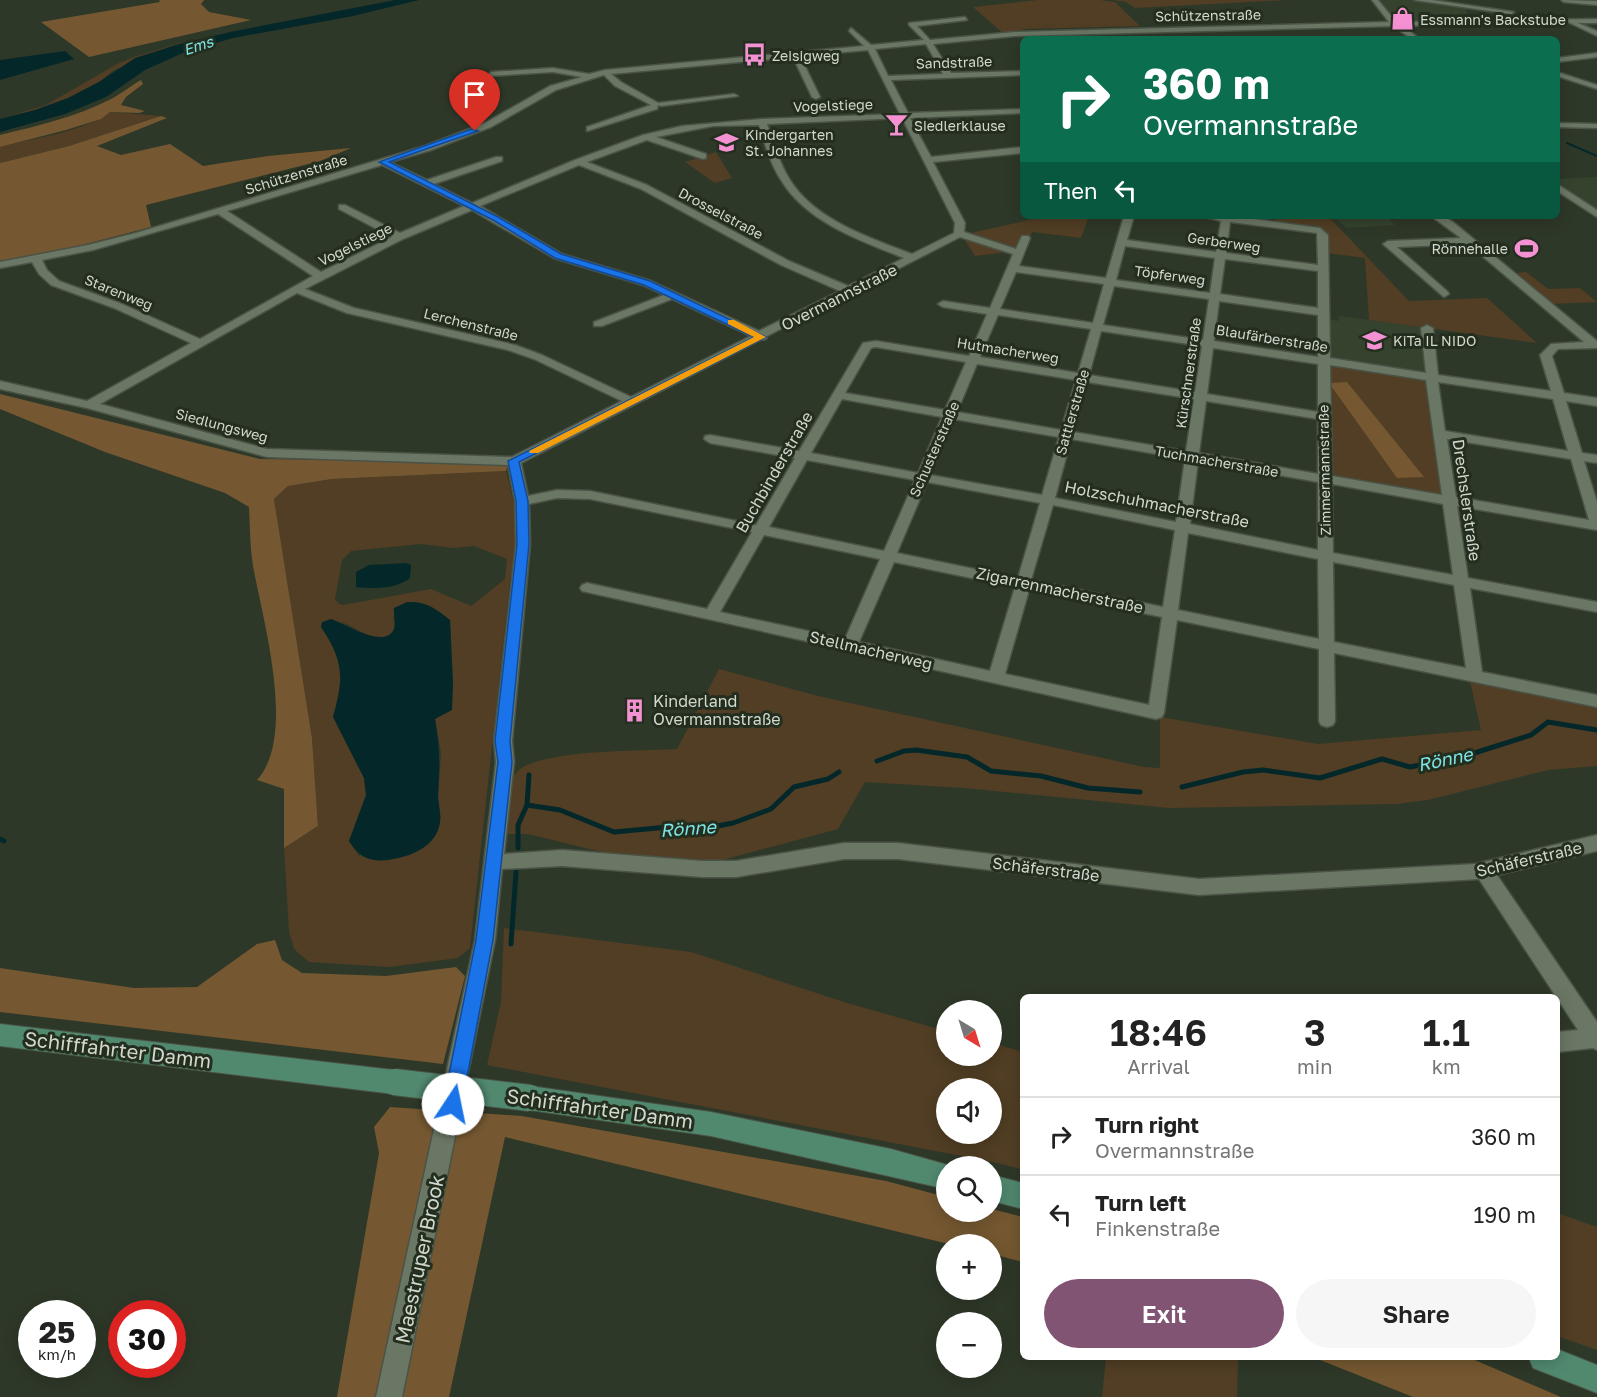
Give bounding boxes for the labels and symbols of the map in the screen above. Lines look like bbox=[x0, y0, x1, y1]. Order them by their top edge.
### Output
street label: Schützenstraße bbox=[1155, 6, 1261, 24]
shop icon: Essmann's Backstube bbox=[1389, 6, 1415, 32]
place label: Essmann's Backstube bbox=[1420, 11, 1566, 28]
water label: Ems bbox=[181, 31, 216, 58]
bus stop icon: Zeisigweg bbox=[741, 42, 767, 68]
place label: Zeisigweg bbox=[772, 47, 840, 64]
street label: Sandstraße bbox=[915, 52, 993, 72]
pin bbox=[449, 69, 500, 131]
street label: Vogelstiege bbox=[793, 95, 873, 115]
bar icon: Siedlerklause bbox=[883, 112, 909, 138]
place label: Siedlerklause bbox=[914, 117, 1006, 134]
place label: Kindergarten St. Johannes bbox=[745, 126, 834, 159]
school or university icon: Kindergarten St. Johannes bbox=[714, 129, 740, 155]
street label: Schützenstraße bbox=[243, 150, 349, 198]
street label: Drosselstraße bbox=[676, 184, 766, 242]
street label: Vogelstiege bbox=[315, 219, 395, 269]
street label: Gerberweg bbox=[1186, 228, 1262, 256]
sports icon: Rönnehalle bbox=[1513, 235, 1539, 261]
place label: Rönnehalle bbox=[1431, 240, 1508, 257]
street label: Overmannstraße bbox=[778, 259, 900, 335]
street label: Töpferweg bbox=[1133, 262, 1207, 288]
street label: Starenweg bbox=[82, 271, 156, 313]
street label: Lerchenstraße bbox=[422, 304, 520, 344]
street label: Kürschnerstraße bbox=[1172, 317, 1204, 429]
street label: Blaufärberstraße bbox=[1215, 321, 1329, 355]
school or university icon: KiTa IL NIDO bbox=[1362, 327, 1388, 353]
place label: KiTa IL NIDO bbox=[1393, 332, 1476, 349]
street label: Hutmacherweg bbox=[956, 334, 1060, 366]
street label: Sattlerstraße bbox=[1052, 367, 1092, 457]
street label: Schusterstraße bbox=[905, 399, 963, 499]
street label: Siedlungsweg bbox=[174, 404, 270, 446]
street label: Zimmermannstraße bbox=[1314, 405, 1334, 535]
street label: Buchbinderstraße bbox=[731, 408, 817, 536]
street label: Drechslerstraße bbox=[1449, 438, 1485, 562]
street label: Tuchmacherstraße bbox=[1154, 442, 1280, 480]
street label: Holzschuhmacherstraße bbox=[1063, 476, 1251, 532]
street label: Zigarrenmacherstraße bbox=[975, 563, 1145, 617]
street label: Stellmacherweg bbox=[808, 626, 934, 674]
place label: Kinderland Overmannstraße bbox=[653, 691, 780, 729]
building icon: Kinderland Overmannstraße bbox=[622, 697, 648, 723]
water label: Rönne bbox=[1416, 742, 1476, 776]
water label: Rönne bbox=[660, 815, 718, 841]
street label: Schäferstraße bbox=[1474, 837, 1584, 881]
street label: Schäferstraße bbox=[991, 853, 1101, 885]
north arrow bbox=[936, 1000, 1002, 1066]
street label: Schifffahrter Damm bbox=[23, 1026, 213, 1072]
position arrow bbox=[421, 1072, 485, 1136]
street label: Schifffahrter Damm bbox=[505, 1083, 695, 1133]
street label: Maestruper Brook bbox=[389, 1173, 449, 1345]
speed limit sign: 30 bbox=[108, 1300, 186, 1378]

